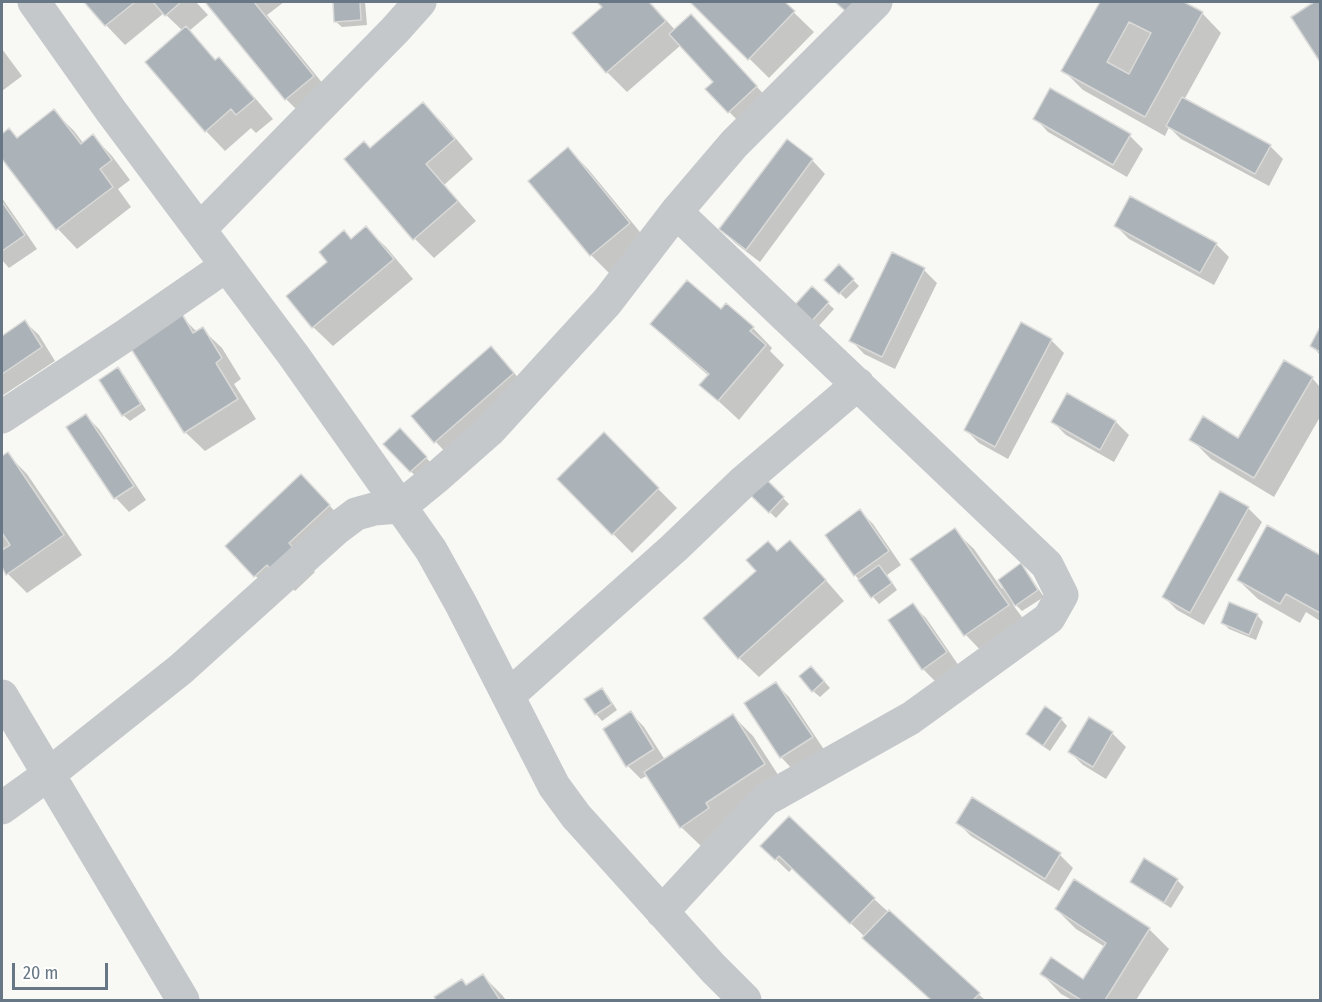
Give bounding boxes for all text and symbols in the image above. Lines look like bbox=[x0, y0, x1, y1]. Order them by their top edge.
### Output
scale bar bbox=[15, 951, 111, 989]
text: 20 m bbox=[23, 962, 58, 984]

